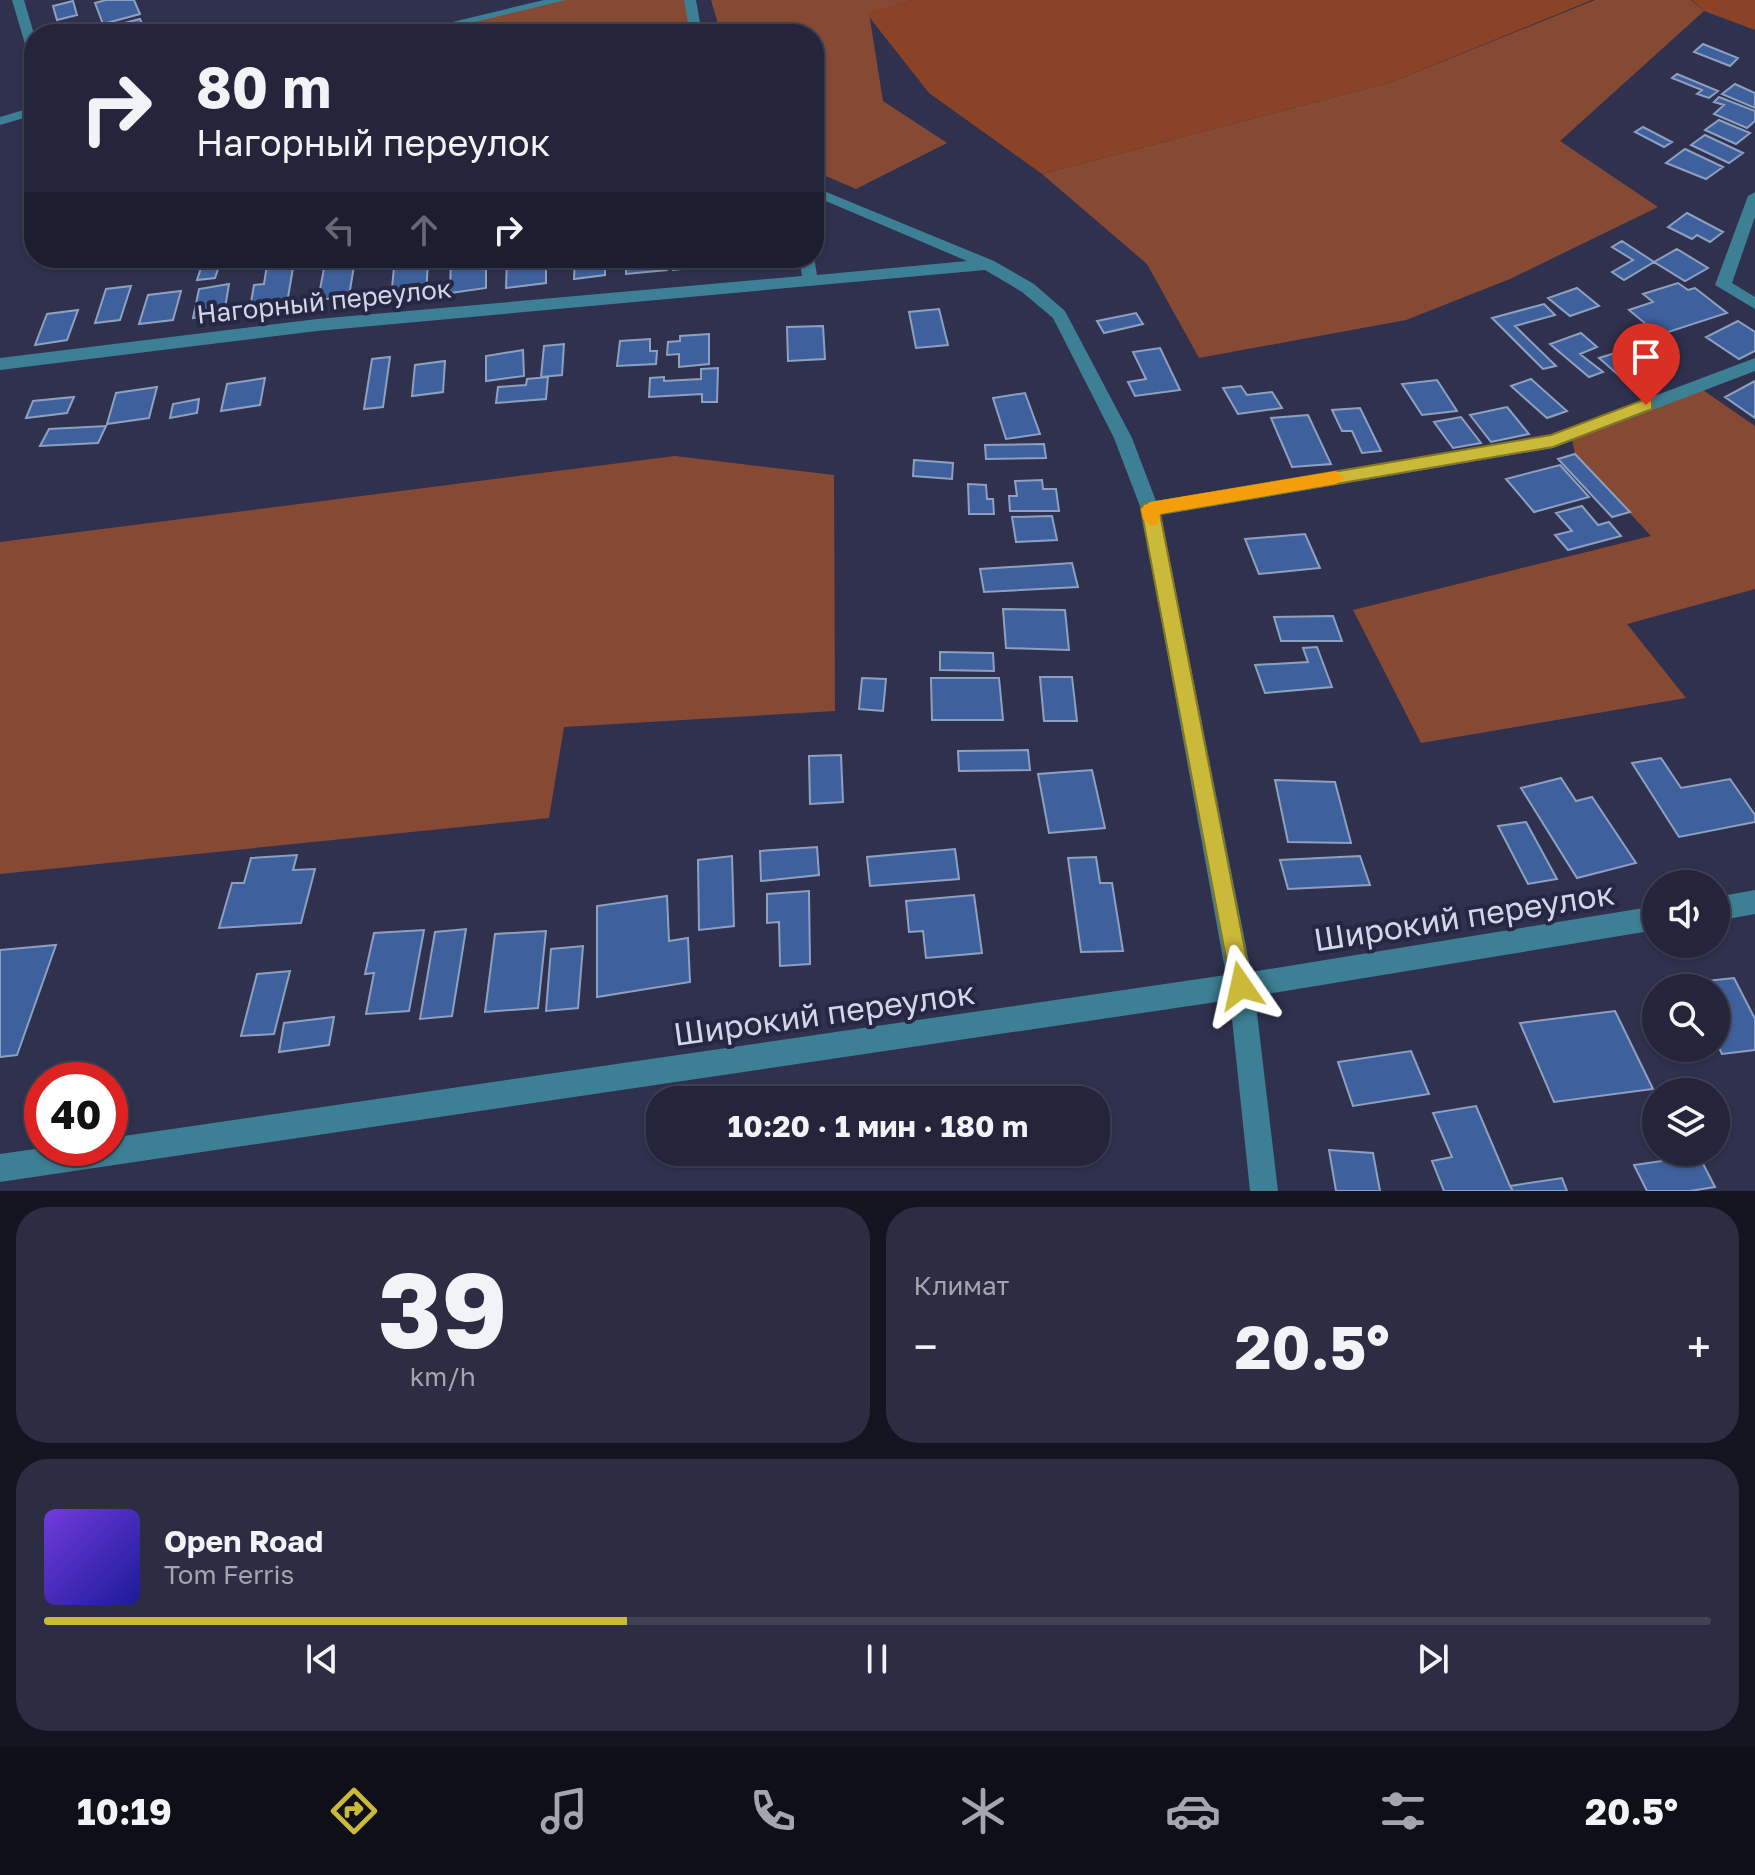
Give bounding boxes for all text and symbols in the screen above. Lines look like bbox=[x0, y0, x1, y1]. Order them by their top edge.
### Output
text: 80 m bbox=[196, 53, 331, 120]
icon: right bbox=[64, 56, 168, 160]
text: Нагорный переулок bbox=[196, 121, 550, 164]
icon: left bbox=[318, 208, 362, 252]
icon: ahead bbox=[402, 208, 446, 252]
icon: right bbox=[486, 208, 530, 252]
street label: Нагорный переулок bbox=[195, 272, 453, 330]
pin bbox=[1612, 323, 1680, 405]
icon: arrive bbox=[1624, 335, 1668, 379]
map controls bbox=[1642, 870, 1730, 1166]
button: sound bbox=[1642, 870, 1730, 958]
street label: Широкий переулок bbox=[1311, 873, 1617, 959]
position arrow bbox=[1199, 944, 1283, 1028]
street label: Широкий переулок bbox=[671, 973, 977, 1053]
button: search bbox=[1642, 974, 1730, 1062]
speed limit sign: 40 bbox=[24, 1062, 128, 1166]
button: layers bbox=[1642, 1078, 1730, 1166]
text: 10:20 · 1 мин · 180 m bbox=[728, 1108, 1028, 1144]
text: 39 bbox=[378, 1246, 507, 1371]
text: Климат bbox=[914, 1270, 1009, 1301]
text: 20.5° bbox=[1235, 1310, 1390, 1382]
text: − bbox=[914, 1320, 938, 1373]
text: + bbox=[1687, 1320, 1711, 1373]
text: km/h bbox=[410, 1361, 476, 1392]
text: Open Road bbox=[164, 1523, 323, 1559]
text: Tom Ferris bbox=[164, 1559, 294, 1590]
icon: previous bbox=[300, 1637, 344, 1681]
icon: pause bbox=[855, 1637, 899, 1681]
icon: next bbox=[1411, 1637, 1455, 1681]
icon: directions bbox=[326, 1783, 382, 1839]
icon: music bbox=[536, 1783, 592, 1839]
icon: phone bbox=[745, 1783, 801, 1839]
icon: climate bbox=[955, 1783, 1011, 1839]
icon: car bbox=[1165, 1783, 1221, 1839]
icon: filters bbox=[1375, 1783, 1431, 1839]
text: 10:19 bbox=[77, 1790, 172, 1833]
text: 20.5° bbox=[1585, 1790, 1678, 1833]

